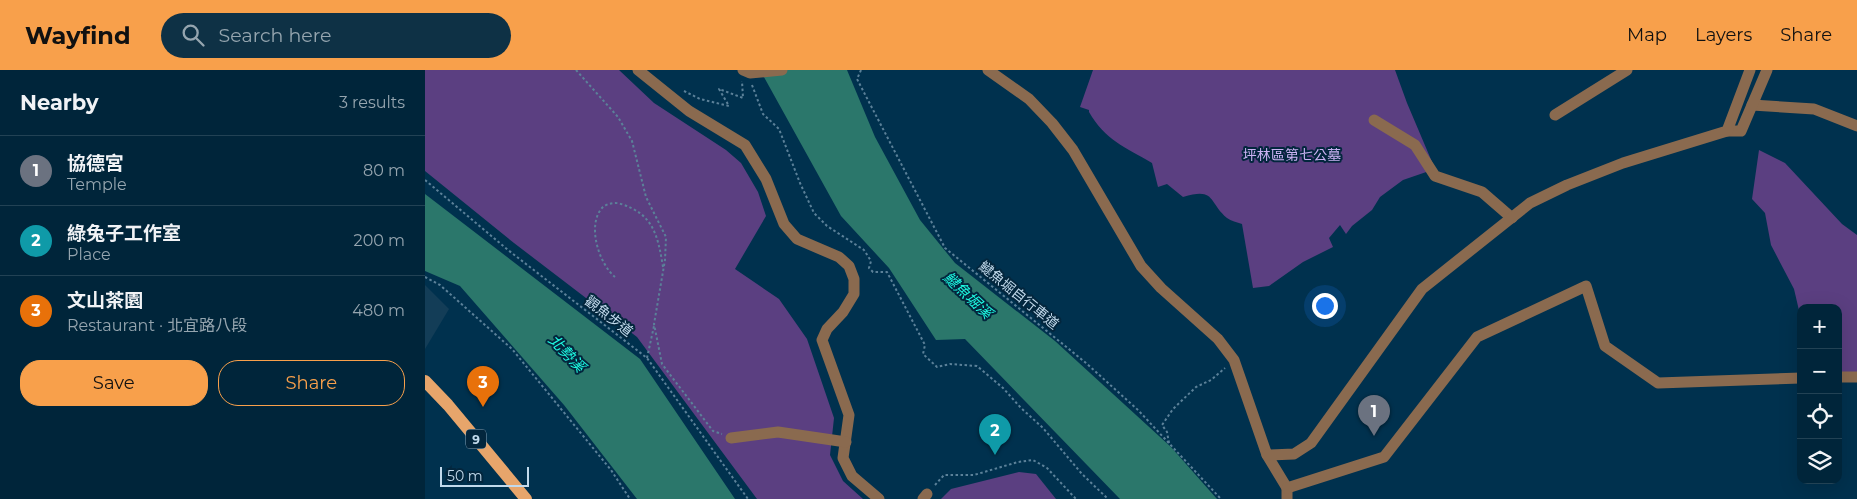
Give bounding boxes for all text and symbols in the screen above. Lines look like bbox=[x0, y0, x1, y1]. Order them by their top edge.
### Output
search box bbox=[161, 13, 511, 58]
text: Wayfind bbox=[25, 21, 131, 50]
icon: search bbox=[179, 21, 207, 49]
text: Search here bbox=[219, 24, 332, 47]
text: Map bbox=[1627, 24, 1667, 46]
text: Layers bbox=[1695, 24, 1752, 46]
text: Share bbox=[1780, 24, 1832, 46]
text: Nearby bbox=[20, 90, 99, 115]
text: 3 results bbox=[339, 93, 405, 112]
park label: 坪林區第七公墓 bbox=[1243, 146, 1341, 164]
text: 協德宮 bbox=[67, 152, 124, 175]
text: 1 bbox=[33, 161, 39, 180]
text: 80 m bbox=[363, 161, 405, 180]
text: Temple bbox=[67, 175, 127, 194]
text: 綠兔子工作室 bbox=[67, 222, 181, 245]
text: 2 bbox=[31, 231, 41, 250]
text: 200 m bbox=[354, 231, 405, 250]
text: Place bbox=[67, 245, 111, 264]
street label: 𩻸魚堀自行車道 bbox=[975, 257, 1063, 333]
water label: 𩻸魚堀溪 bbox=[940, 268, 998, 324]
text: 文山茶園 bbox=[67, 289, 143, 312]
street label: 觀魚步道 bbox=[581, 292, 637, 340]
your location bbox=[1312, 293, 1338, 319]
text: 3 bbox=[31, 301, 41, 320]
text: 480 m bbox=[352, 301, 405, 320]
map controls bbox=[1797, 304, 1842, 484]
button: + bbox=[1797, 304, 1842, 349]
text: Restaurant · 北宜路八段 bbox=[67, 316, 247, 335]
water label: 北勢溪 bbox=[545, 330, 591, 377]
button: − bbox=[1797, 349, 1842, 394]
button: Save bbox=[20, 360, 208, 406]
button: Share bbox=[218, 360, 405, 406]
pin: 3 bbox=[467, 366, 499, 407]
button: locate bbox=[1797, 394, 1842, 439]
pin: 1 bbox=[1358, 395, 1390, 436]
pin: 2 bbox=[979, 414, 1011, 455]
road number: 9 bbox=[466, 429, 486, 448]
button: layers bbox=[1797, 439, 1842, 484]
scale bar bbox=[440, 464, 529, 487]
text: 50 m bbox=[447, 467, 483, 485]

